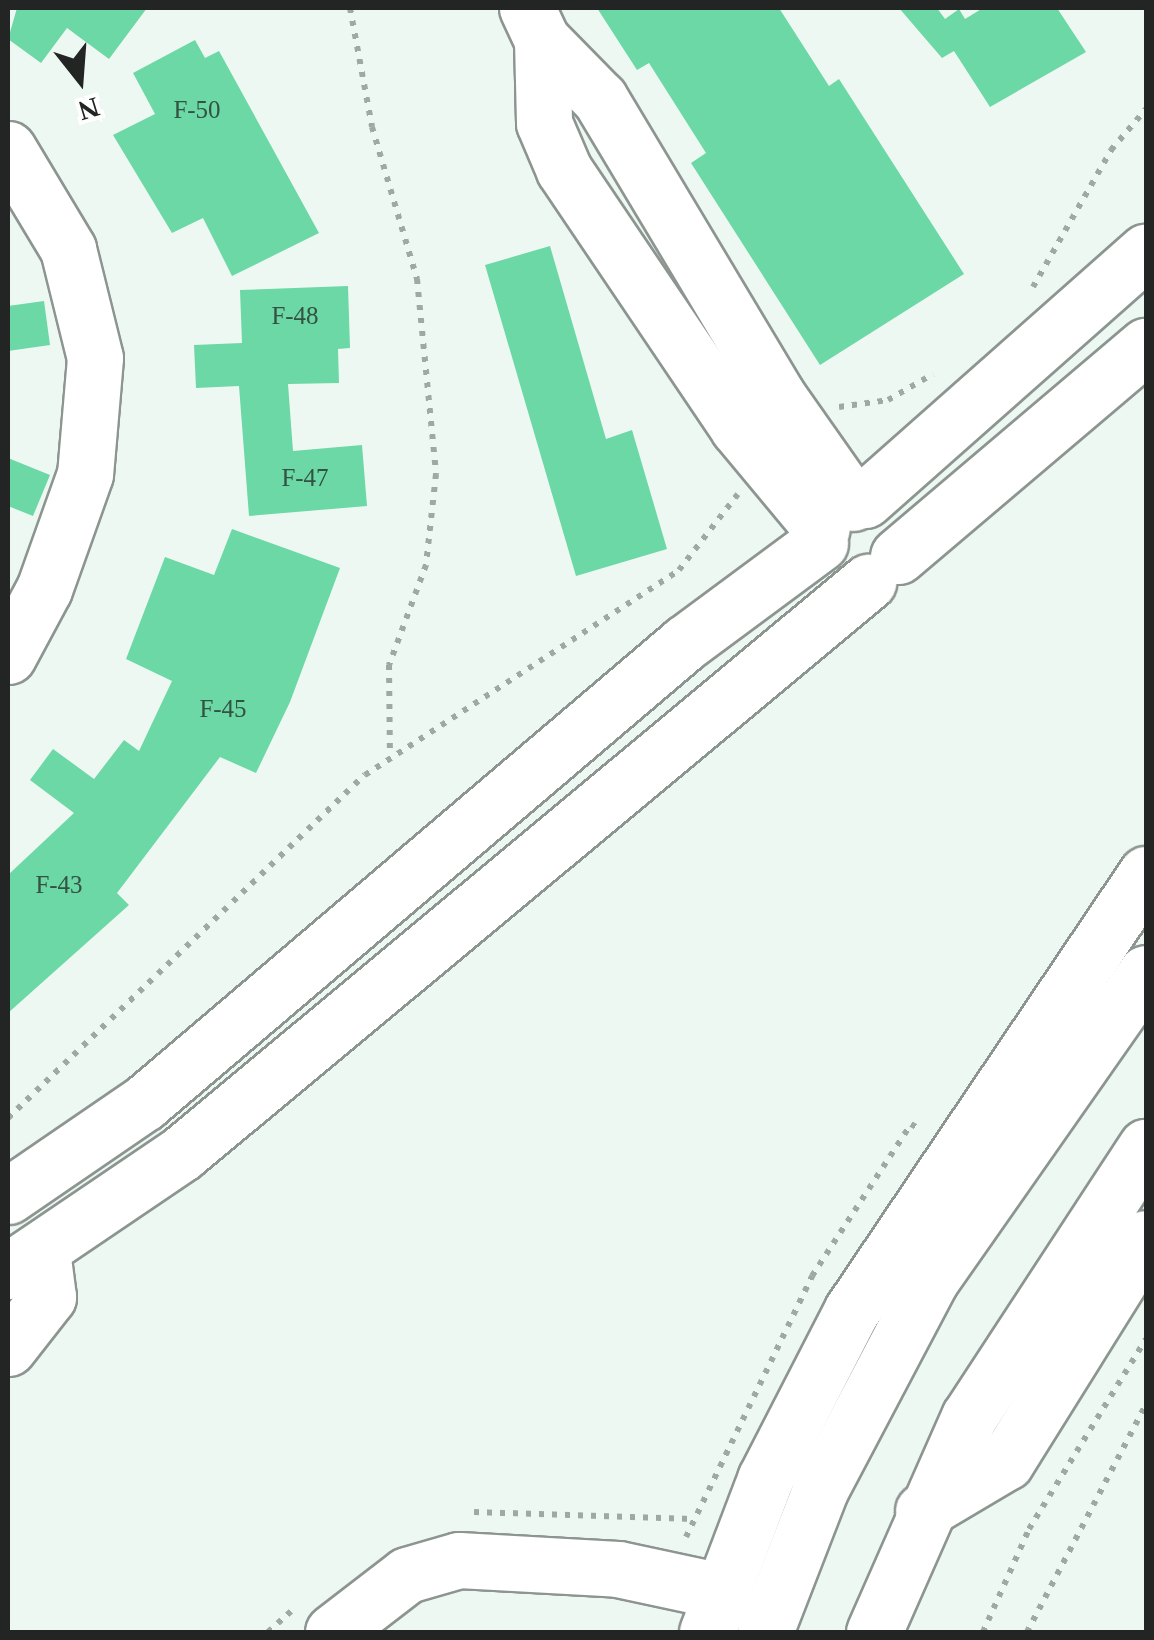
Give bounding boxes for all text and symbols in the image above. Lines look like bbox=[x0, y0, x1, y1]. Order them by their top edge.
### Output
north arrow bbox=[30, 30, 130, 130]
text: N bbox=[75, 91, 103, 127]
house number: F-50 bbox=[172, 95, 222, 125]
house number: F-48 bbox=[270, 301, 320, 331]
house number: F-47 bbox=[280, 463, 330, 493]
house number: F-45 bbox=[198, 694, 248, 724]
house number: F-43 bbox=[34, 870, 84, 900]

